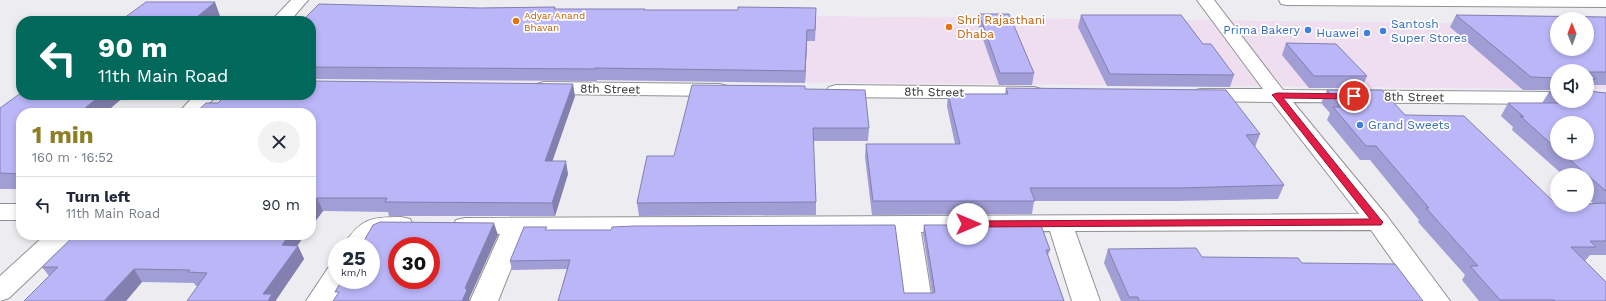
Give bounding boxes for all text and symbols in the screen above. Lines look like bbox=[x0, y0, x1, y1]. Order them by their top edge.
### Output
place label: Adyar Anand Bhavan bbox=[524, 10, 585, 33]
north arrow bbox=[1550, 12, 1594, 56]
map controls bbox=[1550, 12, 1594, 212]
place label: Shri Rajasthani Dhaba bbox=[957, 13, 1045, 41]
marker: Adyar Anand Bhavan bbox=[511, 16, 521, 26]
place label: Santosh Super Stores bbox=[1391, 17, 1467, 45]
marker: Shri Rajasthani Dhaba bbox=[944, 22, 954, 32]
place label: Prima Bakery bbox=[1223, 23, 1301, 37]
marker: Prima Bakery bbox=[1303, 25, 1313, 35]
place label: Huawei bbox=[1316, 26, 1359, 40]
marker: Santosh Super Stores bbox=[1378, 26, 1388, 36]
marker: Huawei bbox=[1362, 28, 1372, 38]
text: 90 m bbox=[98, 31, 168, 64]
icon: left bbox=[32, 32, 84, 84]
button: sound bbox=[1550, 64, 1594, 108]
text: 11th Main Road bbox=[98, 65, 228, 86]
pin bbox=[1337, 79, 1371, 113]
street label: 8th Street bbox=[580, 81, 640, 97]
street label: 8th Street bbox=[904, 84, 964, 100]
icon: arrive bbox=[1343, 85, 1365, 107]
street label: 8th Street bbox=[1384, 89, 1444, 105]
button: + bbox=[1550, 116, 1594, 160]
place label: Grand Sweets bbox=[1368, 118, 1450, 132]
marker: Grand Sweets bbox=[1355, 120, 1365, 130]
text: 1 min bbox=[32, 121, 94, 149]
button: close bbox=[258, 121, 300, 163]
text: 160 m · 16:52 bbox=[32, 150, 113, 165]
button: − bbox=[1550, 168, 1594, 212]
text: Turn left bbox=[66, 188, 130, 206]
icon: left bbox=[32, 194, 54, 216]
text: 90 m bbox=[262, 196, 300, 214]
position arrow bbox=[947, 203, 989, 245]
text: 11th Main Road bbox=[66, 206, 160, 221]
speed limit sign: 30 bbox=[388, 237, 440, 289]
text: 25 bbox=[342, 246, 366, 270]
text: km/h bbox=[341, 267, 367, 278]

